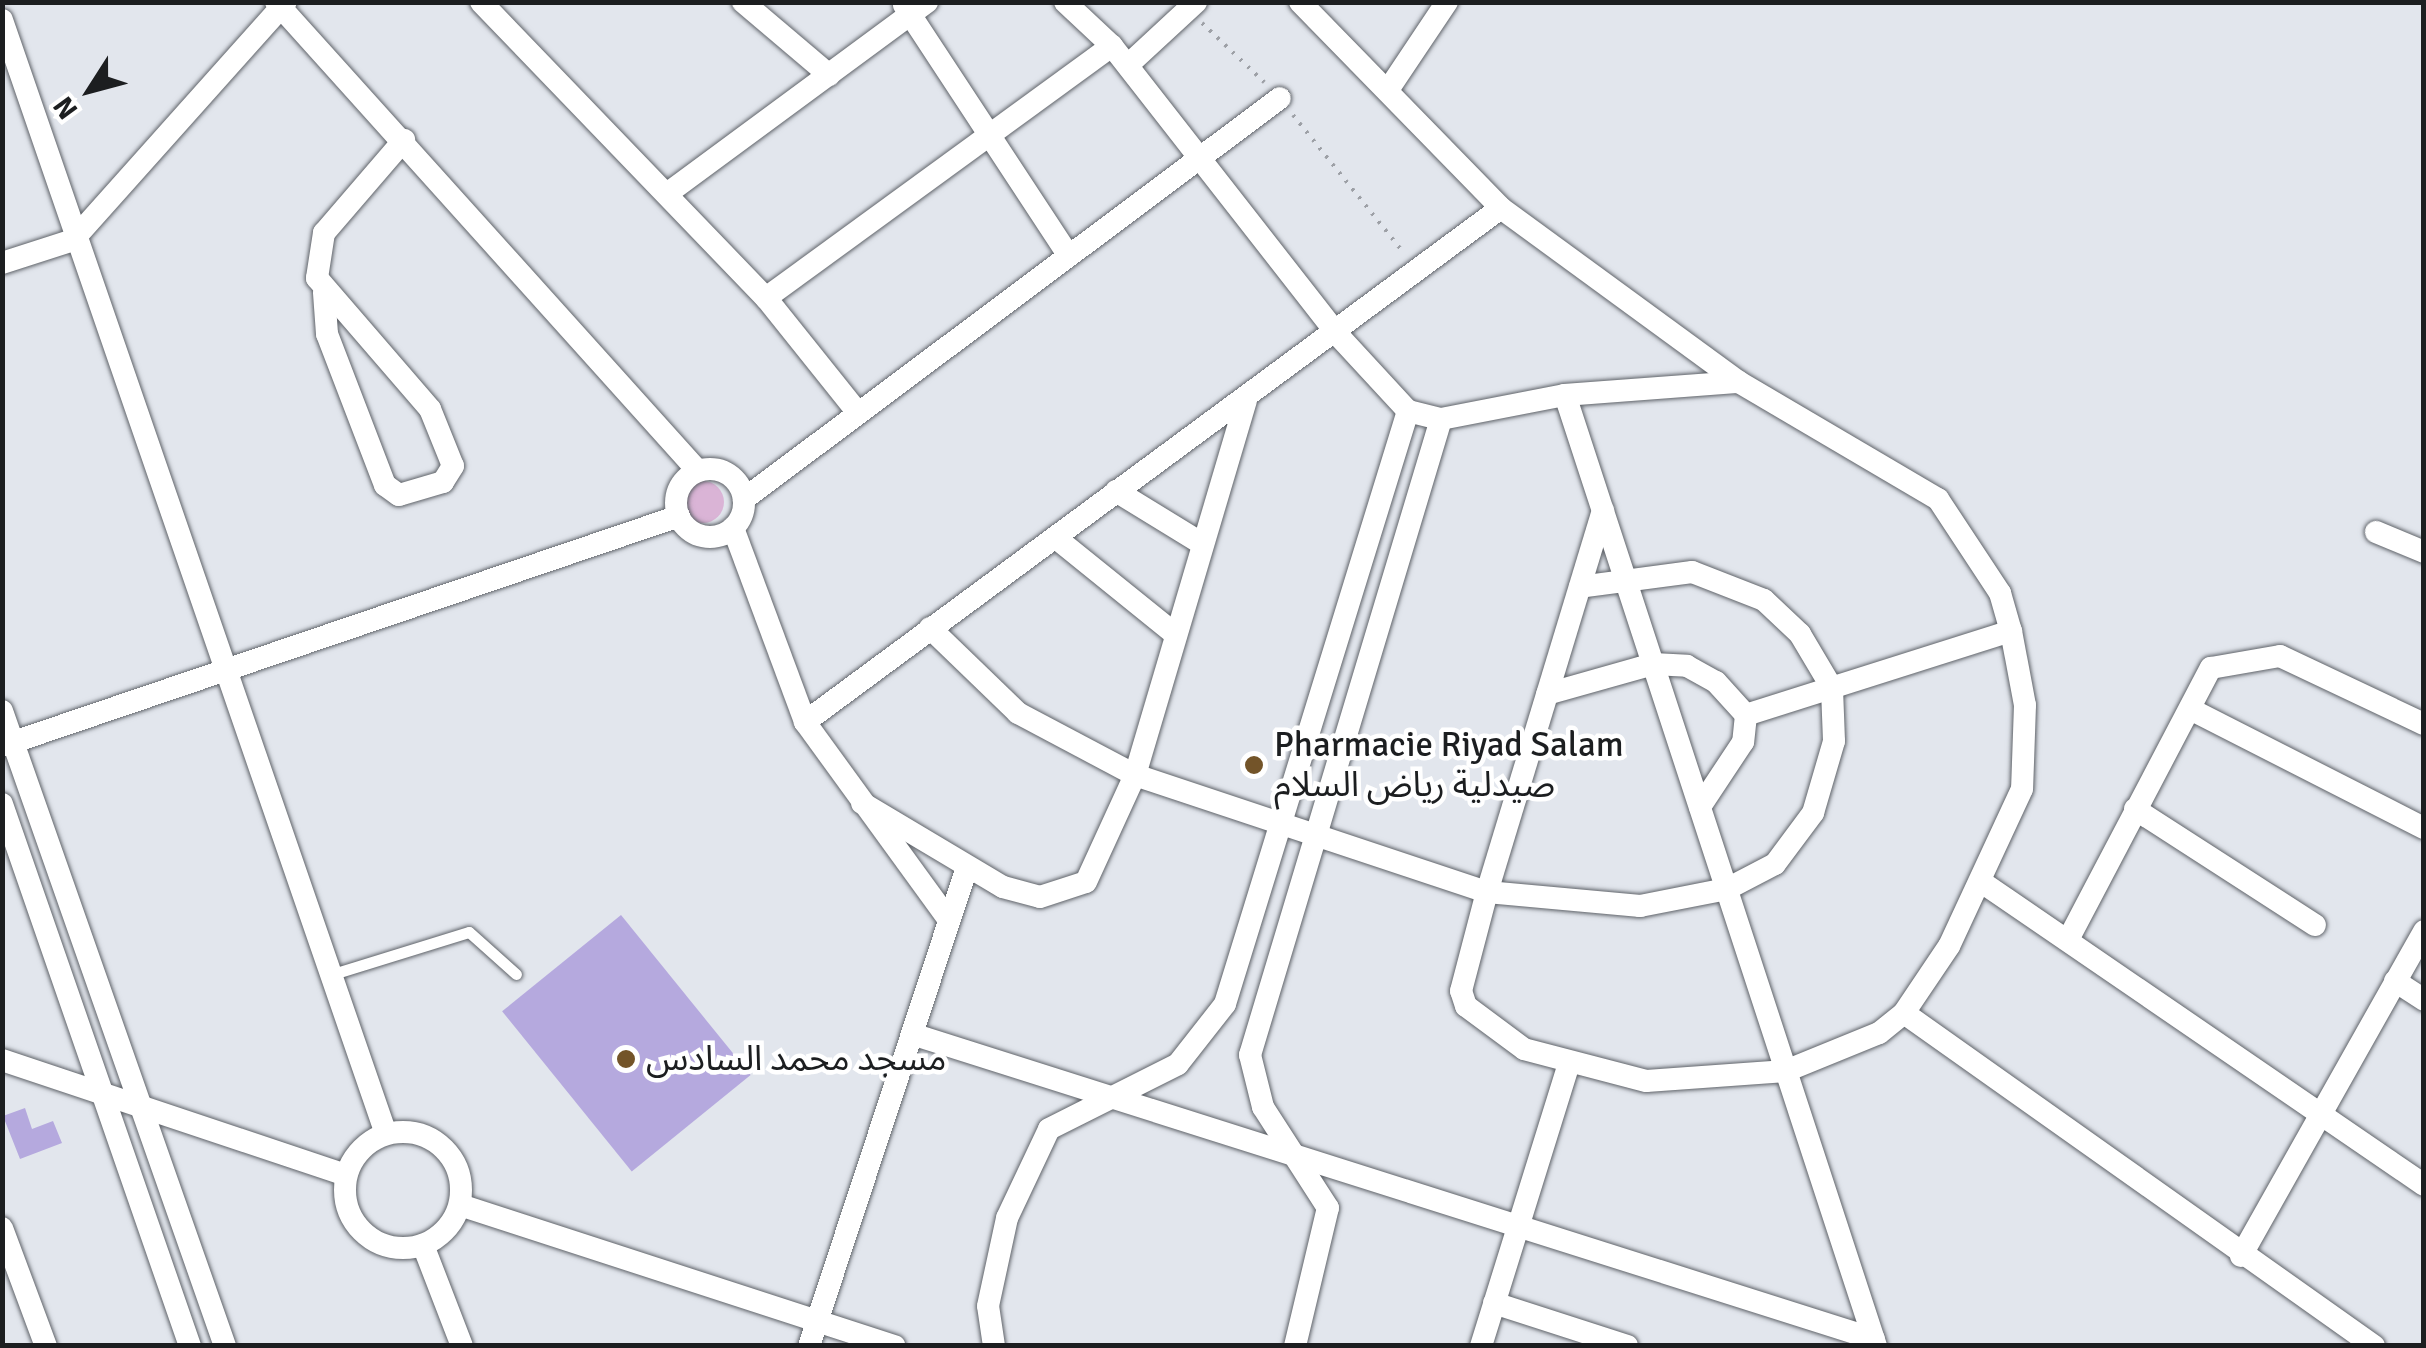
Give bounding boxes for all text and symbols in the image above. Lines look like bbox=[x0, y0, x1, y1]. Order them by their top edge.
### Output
north arrow bbox=[40, 40, 140, 140]
text: N bbox=[46, 90, 85, 126]
place label: Pharmacie Riyad Salam صيدلية رياض السلام bbox=[1274, 724, 1624, 806]
marker: Pharmacie Riyad Salam صيدلية رياض السلام bbox=[1243, 754, 1265, 776]
place label: مسجد محمد السادس bbox=[646, 1038, 946, 1080]
marker: مسجد محمد السادس bbox=[615, 1048, 637, 1070]

